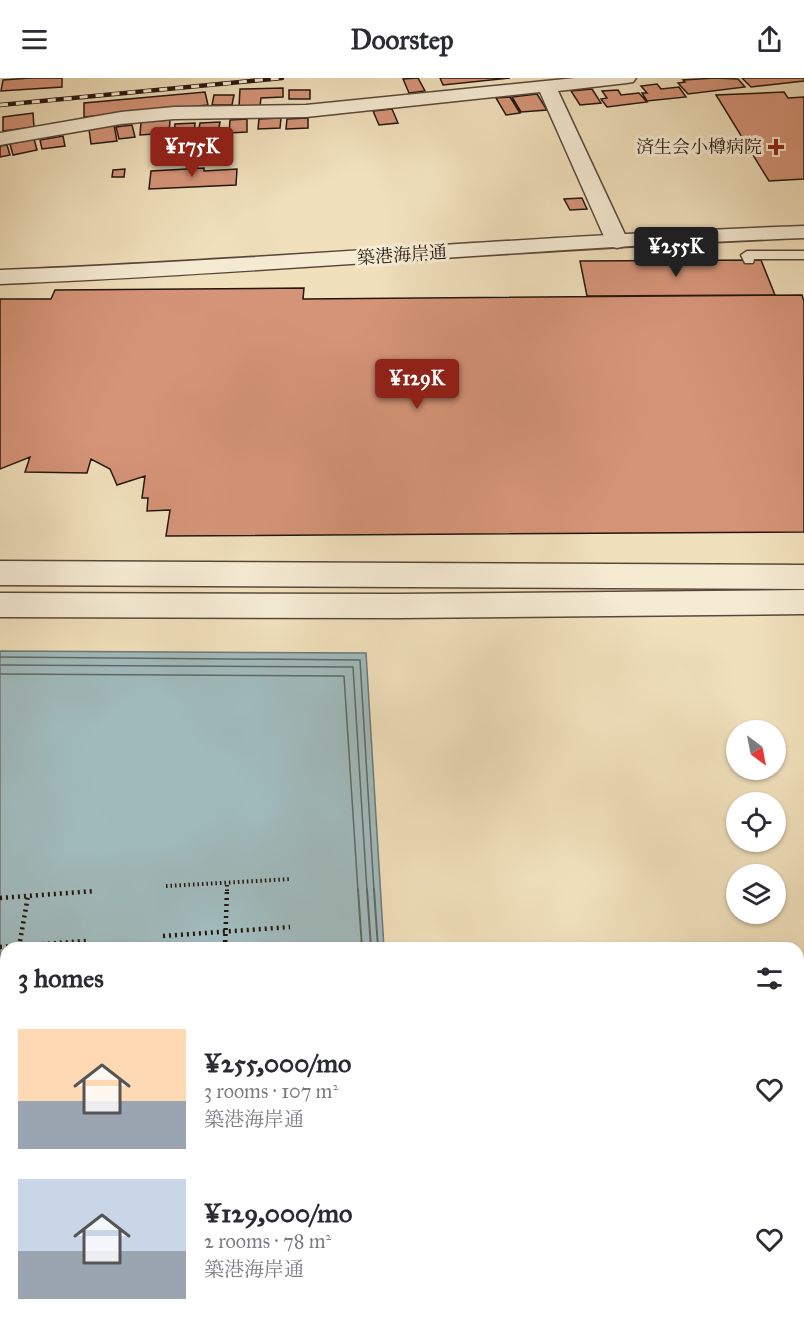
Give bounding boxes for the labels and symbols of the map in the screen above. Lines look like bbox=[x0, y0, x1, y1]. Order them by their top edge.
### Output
pin: ¥175K bbox=[150, 127, 234, 178]
place label: 済生会小樽病院 bbox=[636, 136, 762, 158]
marker: 済生会小樽病院 bbox=[767, 138, 785, 156]
pin: ¥255K bbox=[634, 227, 718, 278]
street label: 築港海岸通 bbox=[356, 241, 448, 269]
pin: ¥129K bbox=[375, 359, 459, 410]
north arrow bbox=[726, 720, 786, 780]

